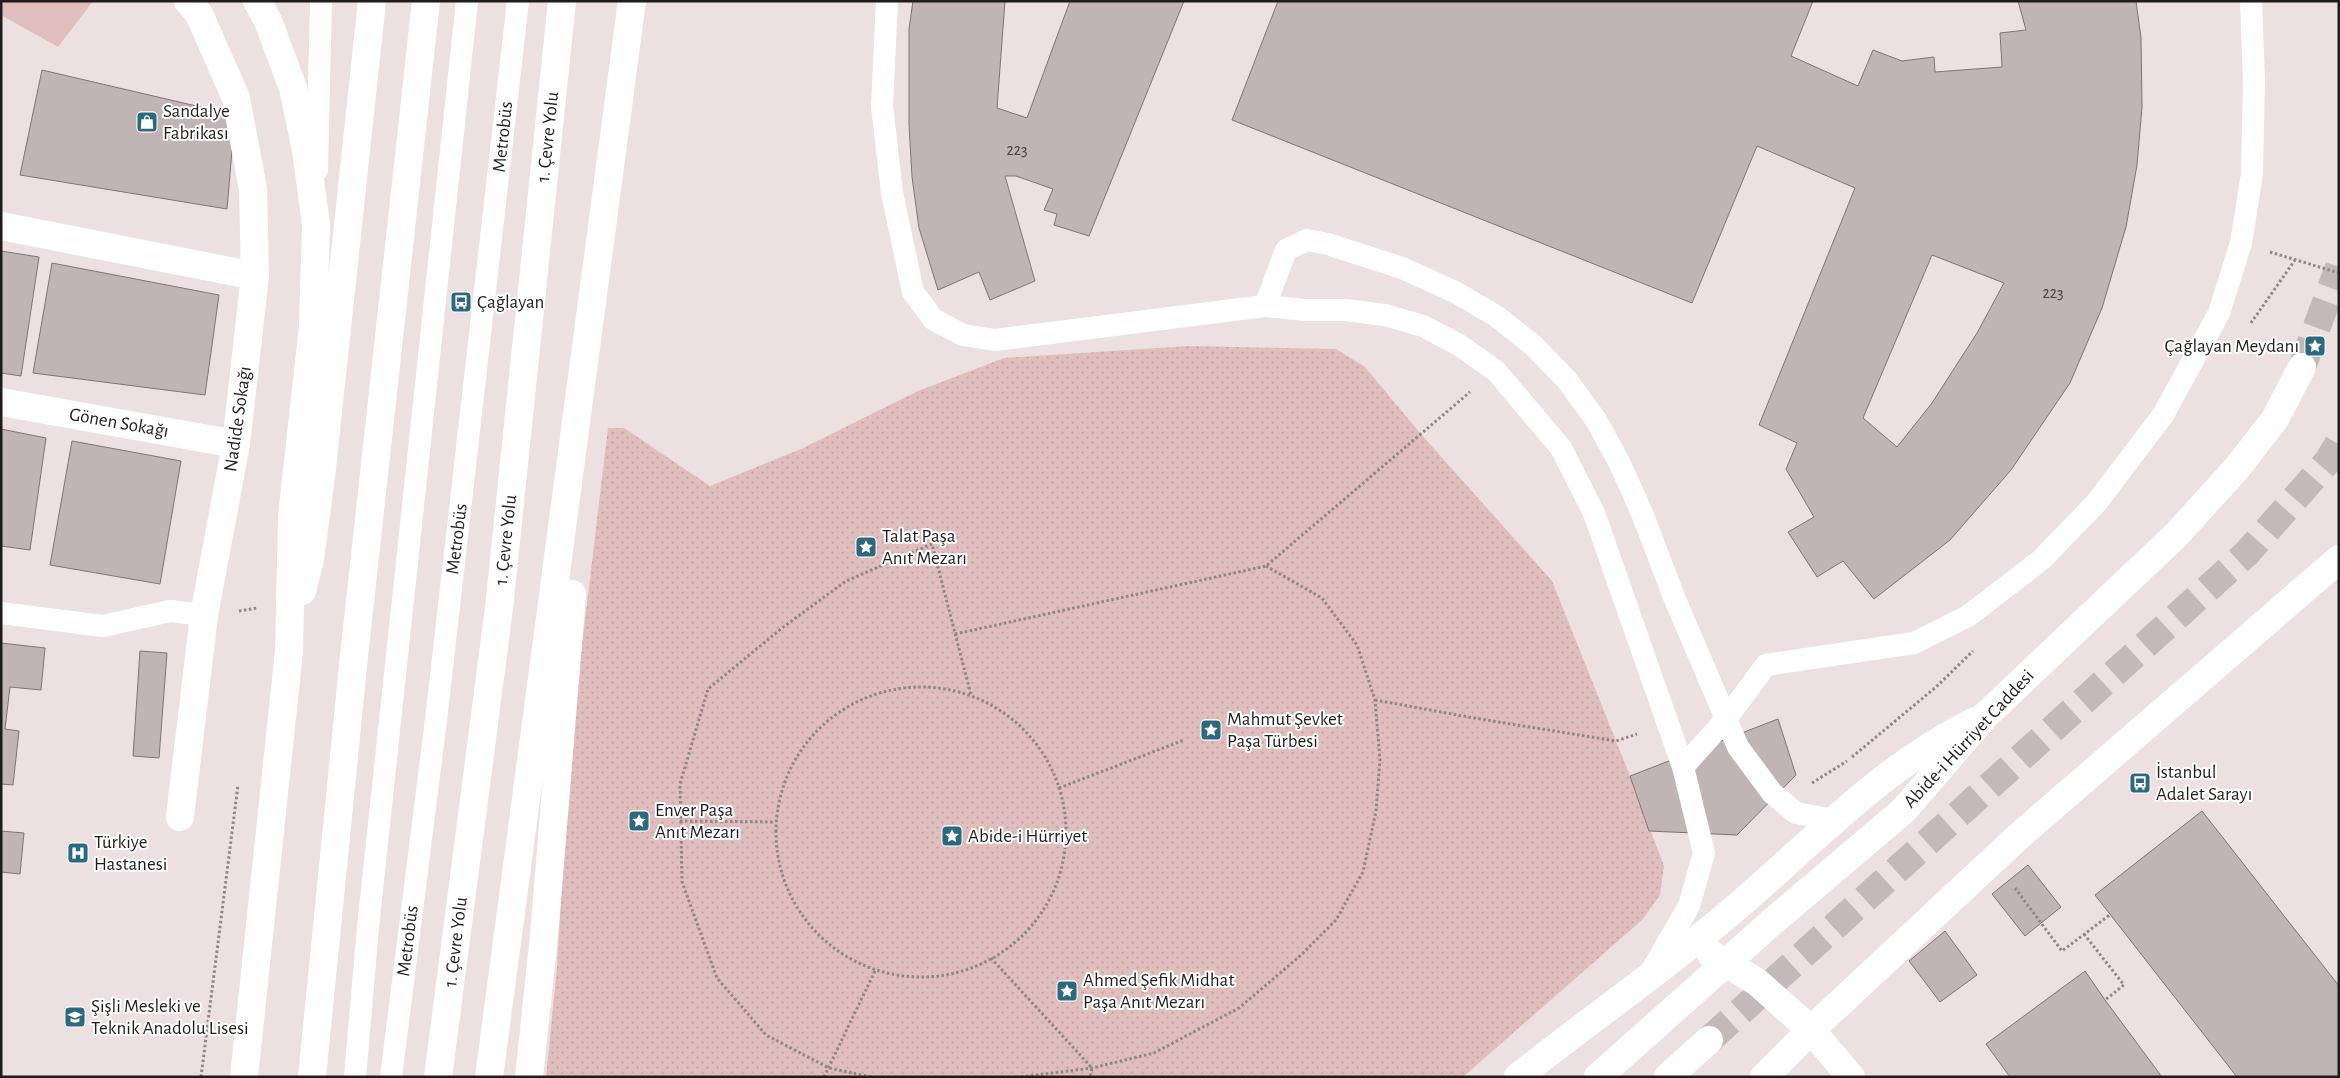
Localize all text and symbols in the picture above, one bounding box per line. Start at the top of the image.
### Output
street label: 1. Çevre Yolu [534,91,562,183]
street label: Metrobüs [490,101,516,173]
place label: Sandalye Fabrikası [163,102,230,143]
shop icon: Sandalye Fabrikası [135,110,159,134]
house number: 223 [1006,142,1028,158]
house number: 223 [2042,285,2064,301]
bus stop icon: Çağlayan [449,290,473,314]
place label: Çağlayan [477,293,544,312]
place icon: Çağlayan Meydanı [2303,334,2327,358]
place label: Çağlayan Meydanı [2164,337,2299,356]
street label: Nadide Sokağı [221,365,255,473]
street label: Gönen Sokağı [68,405,170,441]
street label: 1. Çevre Yolu [492,494,520,586]
street label: Metrobüs [443,502,471,576]
place label: Talat Paşa Anıt Mezarı [882,527,967,568]
place icon: Talat Paşa Anıt Mezarı [854,535,878,559]
street label: Abide-i Hürriyet Caddesi [1900,666,2038,812]
place label: Mahmut Şevket Paşa Türbesi [1227,710,1343,751]
place icon: Mahmut Şevket Paşa Türbesi [1199,718,1223,742]
place label: İstanbul Adalet Sarayı [2156,762,2252,804]
bus stop icon: İstanbul Adalet Sarayı [2128,771,2152,795]
place label: Enver Paşa Anıt Mezarı [655,801,740,842]
place icon: Enver Paşa Anıt Mezarı [627,809,651,833]
place icon: Abide-i Hürriyet [940,824,964,848]
place label: Abide-i Hürriyet [968,827,1087,846]
place label: Türkiye Hastanesi [94,833,167,874]
hospital icon: Türkiye Hastanesi [66,841,90,865]
street label: 1. Çevre Yolu [441,895,471,988]
street label: Metrobüs [394,904,422,978]
place label: Ahmed Şefik Midhat Paşa Anıt Mezarı [1083,971,1234,1012]
place icon: Ahmed Şefik Midhat Paşa Anıt Mezarı [1055,979,1079,1003]
place label: Şişli Mesleki ve Teknik Anadolu Lisesi [91,997,249,1038]
school or university icon: Şişli Mesleki ve Teknik Anadolu Lisesi [63,1005,87,1029]

